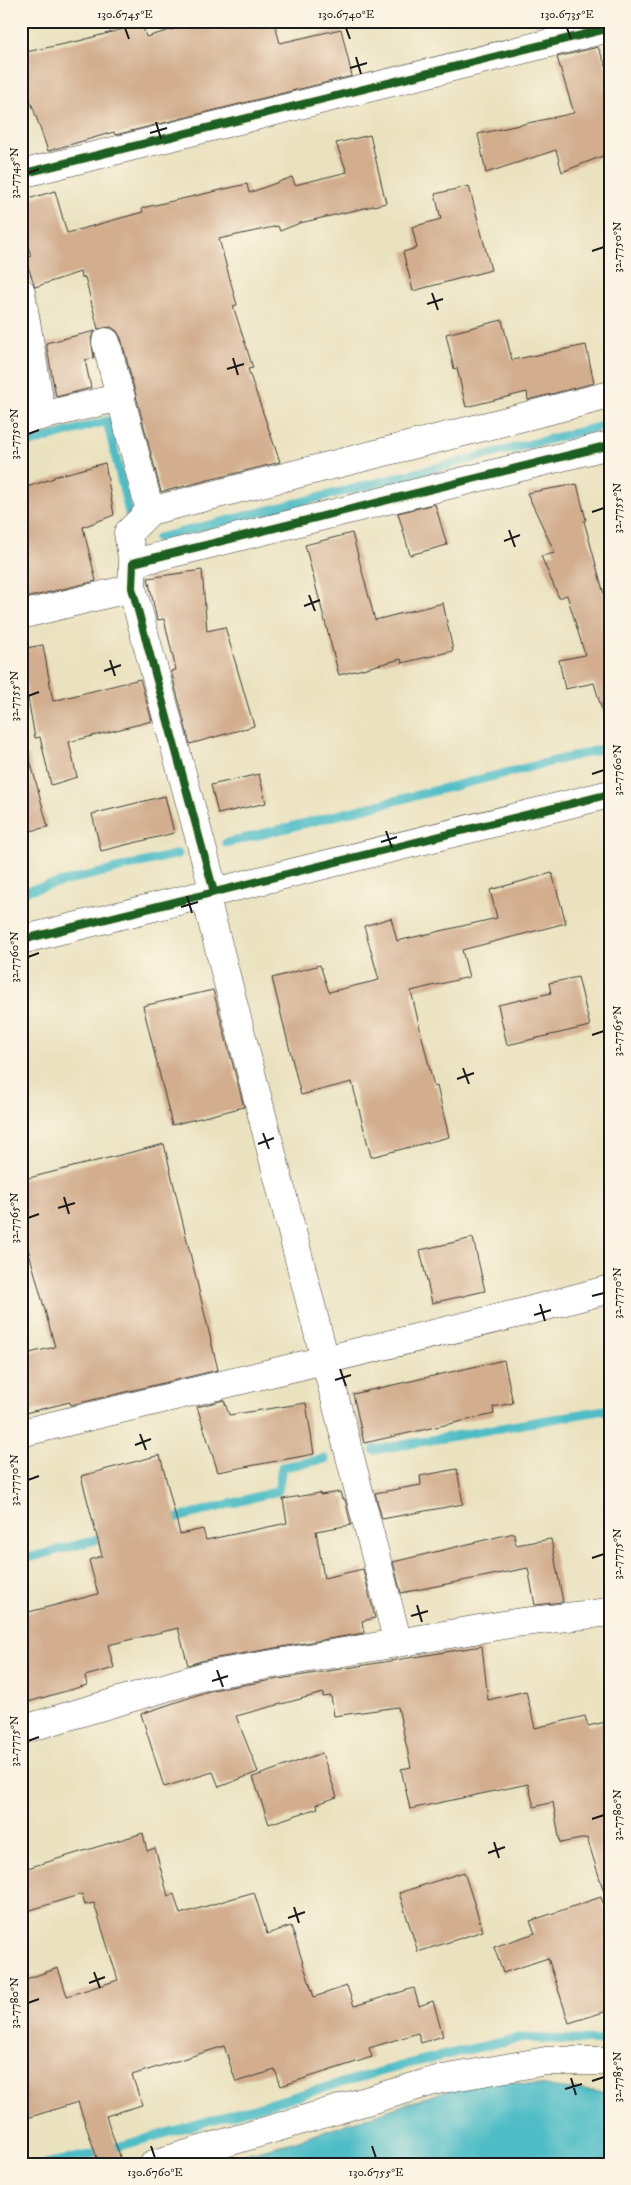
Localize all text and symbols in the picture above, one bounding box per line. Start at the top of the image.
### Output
text: 130.6745°E [97,7,153,22]
text: 130.6740°E [318,7,375,22]
text: 130.6735°E [540,7,594,22]
text: 32.7745°N [7,147,22,199]
text: 32.7750°N [610,221,625,273]
text: 32.7750°N [7,408,22,460]
text: 32.7755°N [610,482,625,533]
text: 32.7755°N [7,670,22,721]
text: 32.7760°N [610,744,625,796]
text: 32.7760°N [7,931,22,983]
text: 32.7765°N [610,1005,625,1057]
text: 32.7765°N [7,1192,22,1244]
text: 32.7770°N [610,1267,625,1319]
text: 32.7770°N [7,1454,22,1506]
text: 32.7775°N [610,1528,625,1580]
text: 32.7775°N [7,1715,22,1767]
text: 32.7780°N [610,1789,625,1841]
text: 32.7780°N [7,1977,22,2029]
text: 32.7785°N [610,2051,625,2102]
text: 130.6760°E [127,2165,183,2180]
text: 130.6755°E [349,2165,404,2180]

